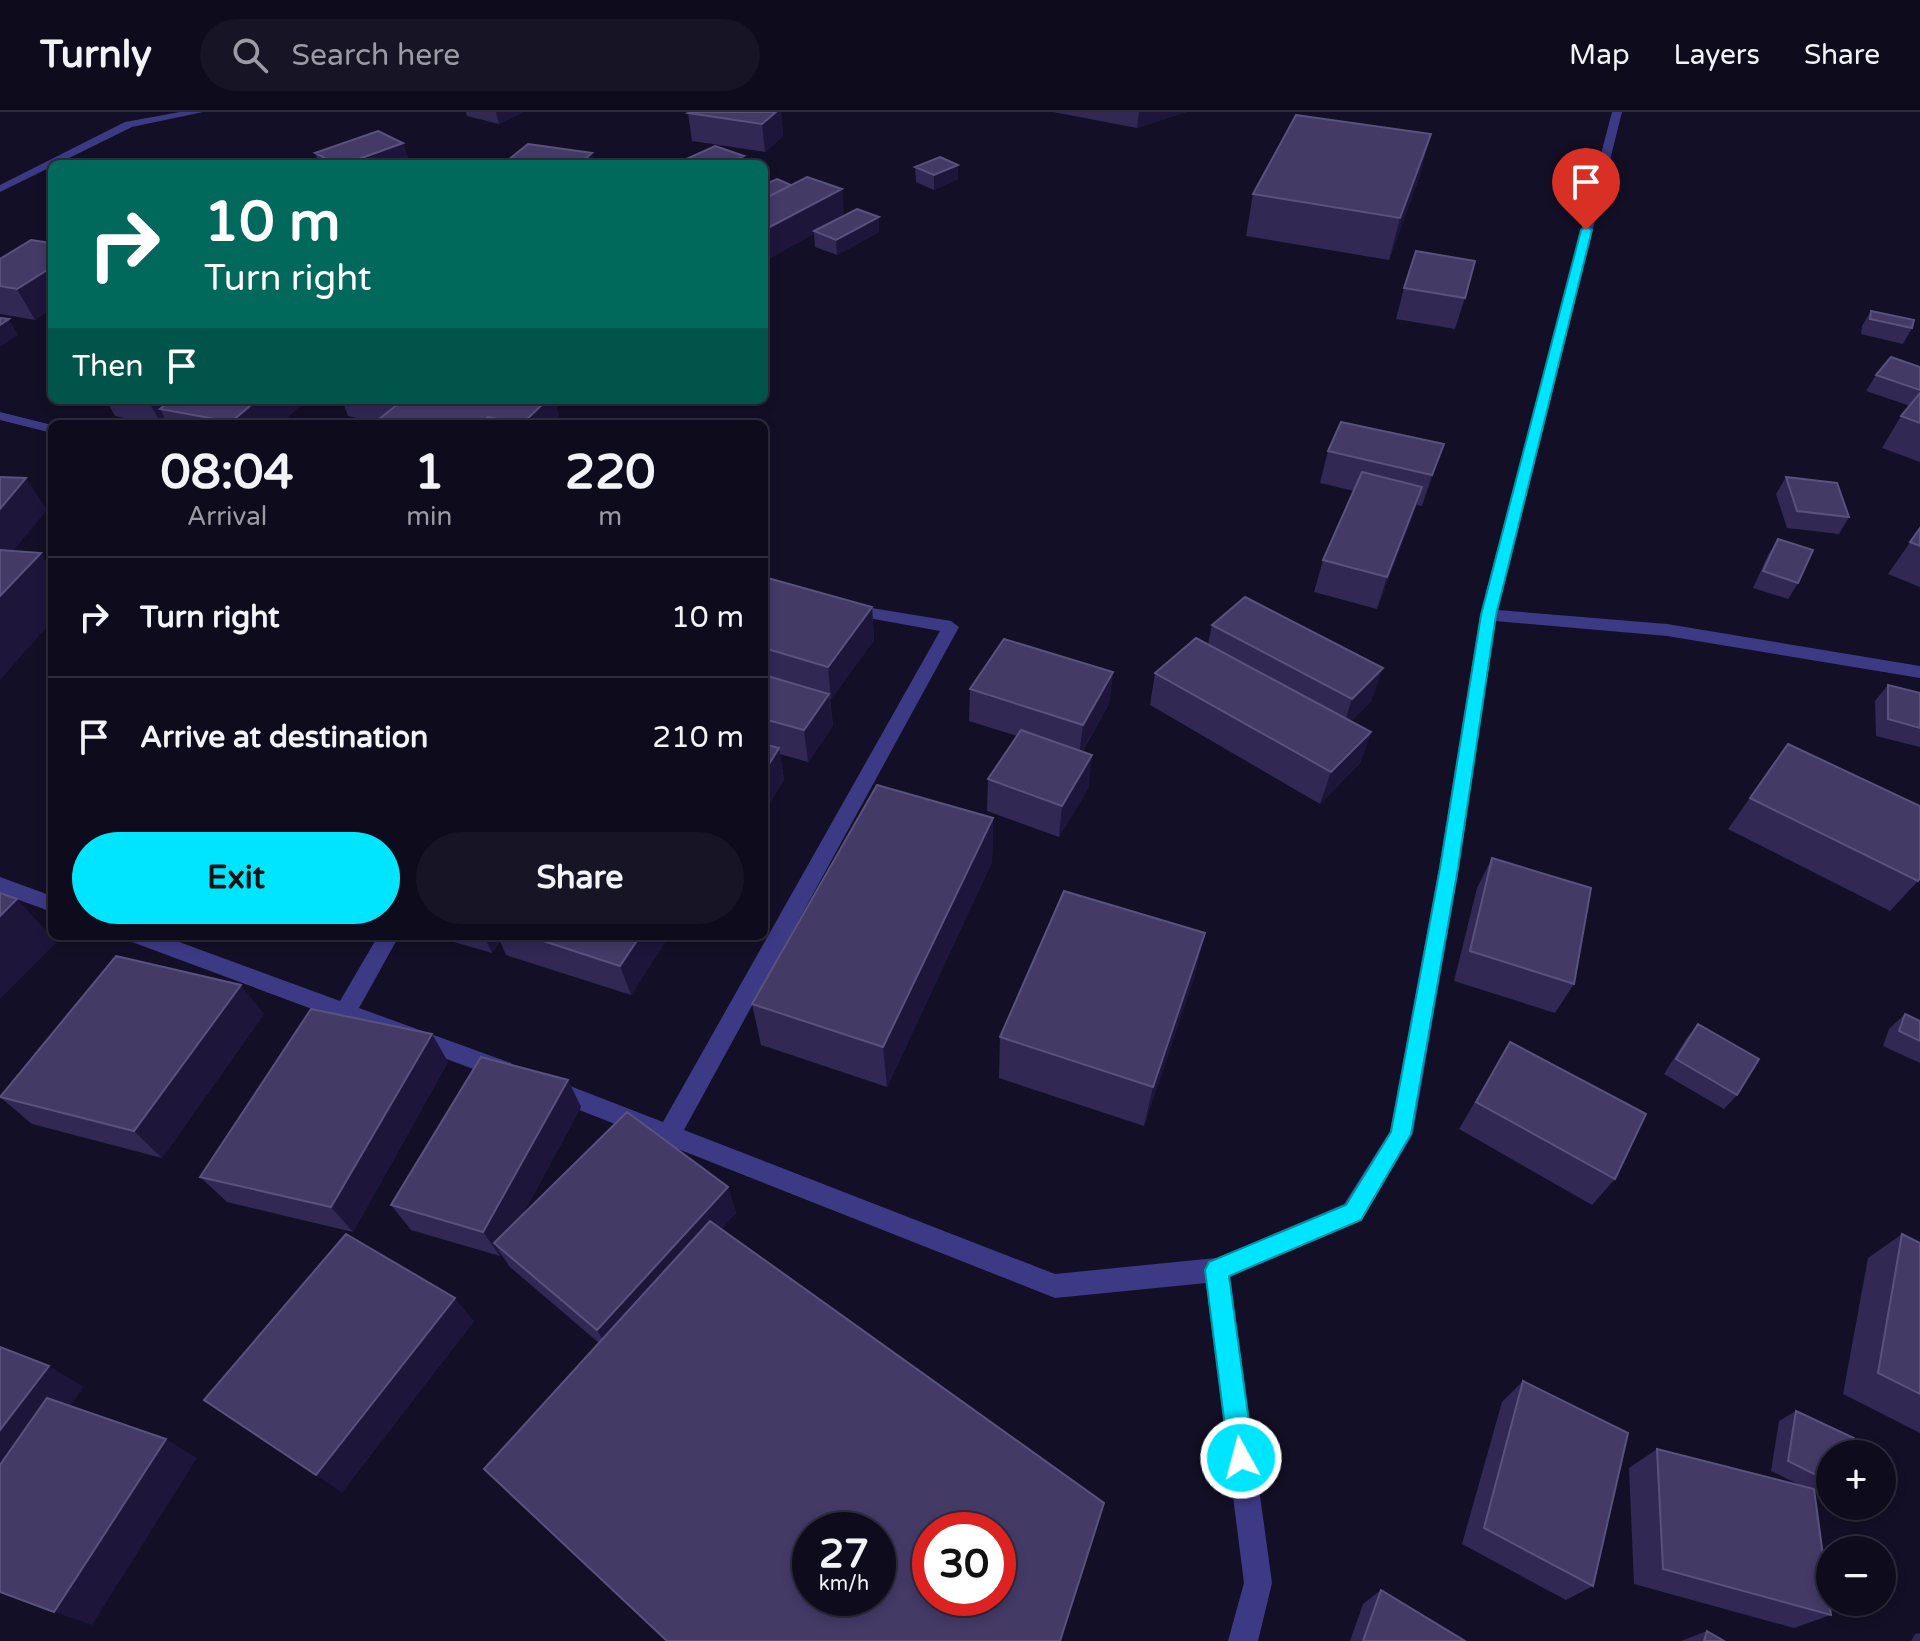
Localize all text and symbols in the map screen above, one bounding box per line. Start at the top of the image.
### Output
search box [200,19,760,91]
text: Turnly [40,32,152,78]
icon: search [228,33,272,77]
text: Search here [292,37,460,74]
text: Map [1569,38,1630,72]
text: Layers [1674,38,1760,72]
text: Share [1804,38,1880,72]
pin [1552,148,1620,230]
icon: arrive [1564,160,1608,204]
text: 10 m [204,189,340,256]
icon: right [72,192,176,296]
text: Turn right [204,257,371,300]
icon: arrive [160,344,204,388]
text: Then [72,348,144,385]
text: 08:04 [161,444,294,502]
text: 1 [414,444,444,502]
text: 220 [565,444,655,502]
text: Arrival [187,501,267,532]
text: min [406,501,452,532]
text: m [598,501,622,532]
icon: right [72,595,116,639]
text: Turn right [140,599,280,636]
text: 10 m [671,599,744,636]
icon: arrive [72,715,116,759]
text: Arrive at destination [140,719,428,756]
text: 210 m [652,719,744,756]
button: Exit [72,832,400,924]
button: Share [416,832,744,924]
position arrow [1199,1416,1283,1500]
map controls [1816,1440,1896,1616]
button: + [1816,1440,1896,1520]
speed limit sign: 30 [912,1512,1016,1616]
text: 27 [819,1530,869,1578]
button: − [1816,1536,1896,1616]
text: km/h [819,1572,869,1596]

